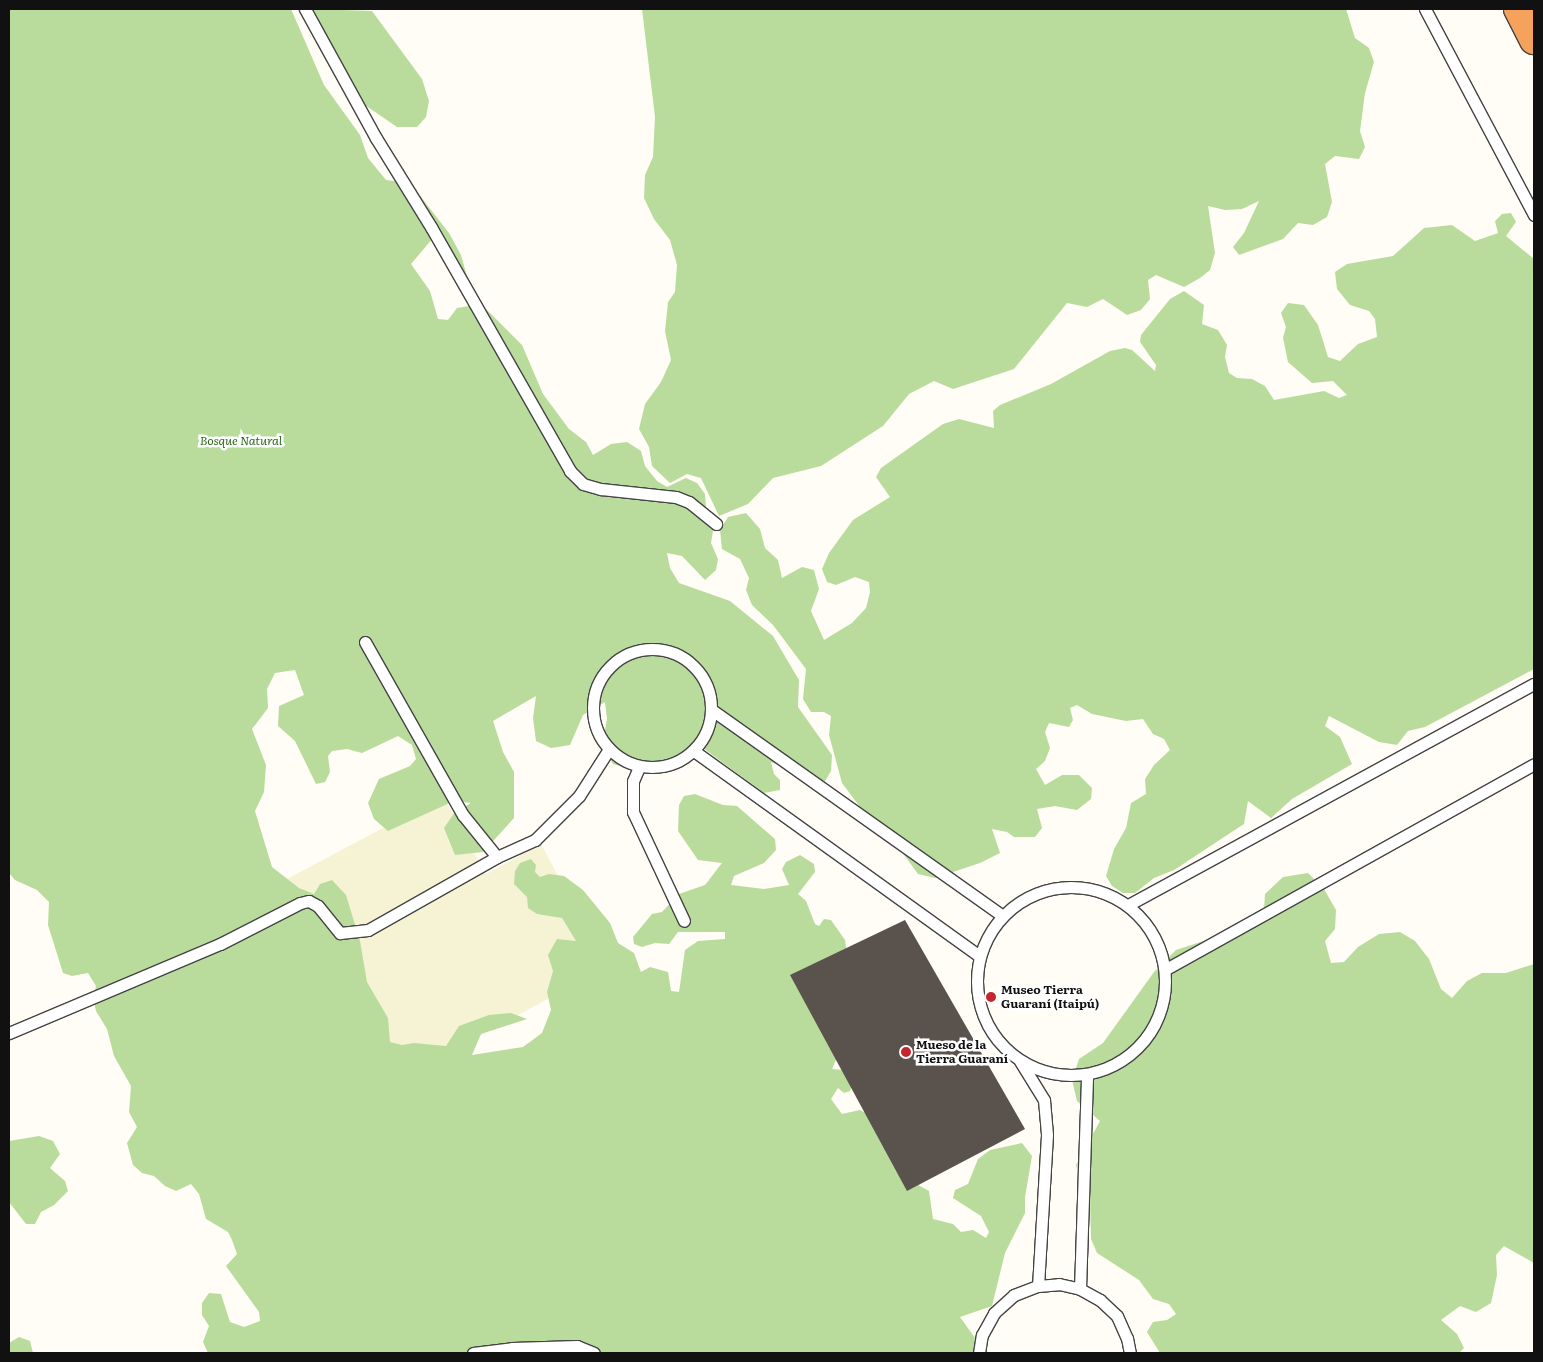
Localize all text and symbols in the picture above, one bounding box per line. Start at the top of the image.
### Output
park label: Bosque Natural [200,434,282,448]
place label: Museo Tierra Guaraní (Itaipú) [1001,983,1099,1011]
marker: Museo Tierra Guaraní (Itaipú) [985,991,997,1003]
place label: Mueso de la Tierra Guaraní [916,1038,1008,1066]
marker: Mueso de la Tierra Guaraní [900,1046,912,1058]

